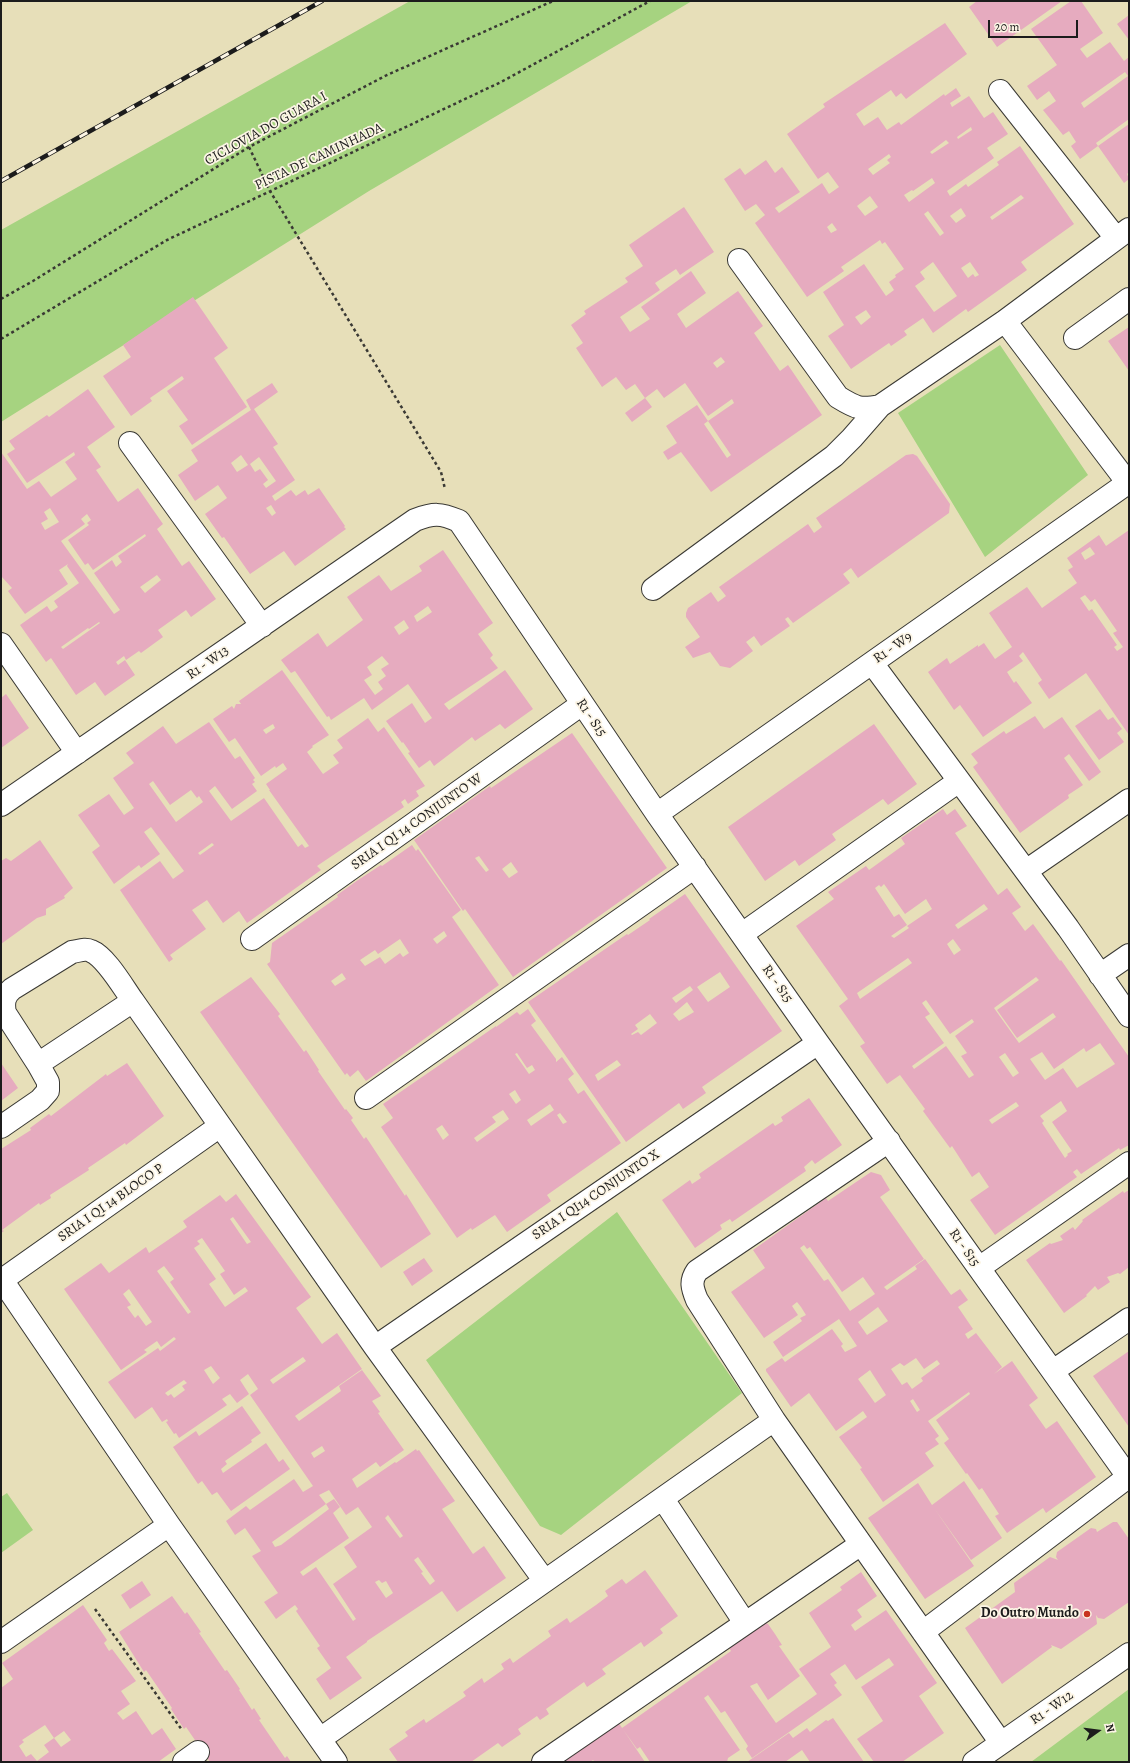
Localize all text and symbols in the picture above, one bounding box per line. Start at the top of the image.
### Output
scale bar [990,12,1080,38]
text: 20 m [995,19,1019,35]
street label: CICLOVIA DO GUARA I [202,88,330,170]
street label: PISTA DE CAMINHADA [252,120,386,194]
street label: R1 - W9 [870,629,916,667]
street label: R1 - W13 [184,642,232,684]
street label: R1 - S15 [572,696,610,740]
street label: SRIA I QI 14 CONJUNTO W [348,770,486,874]
street label: R1 - S15 [758,962,796,1006]
street label: SRIA I QI14 CONJUNTO X [529,1146,663,1244]
street label: SRIA I QI 14 BLOCO P [55,1160,167,1246]
street label: R1 - S15 [945,1226,983,1270]
place label: Do Outro Mundo [981,1606,1079,1622]
marker: Do Outro Mundo [1082,1609,1092,1619]
street label: R1 - W12 [1027,1687,1077,1729]
north arrow [1078,1711,1118,1751]
text: N [1102,1722,1118,1734]

